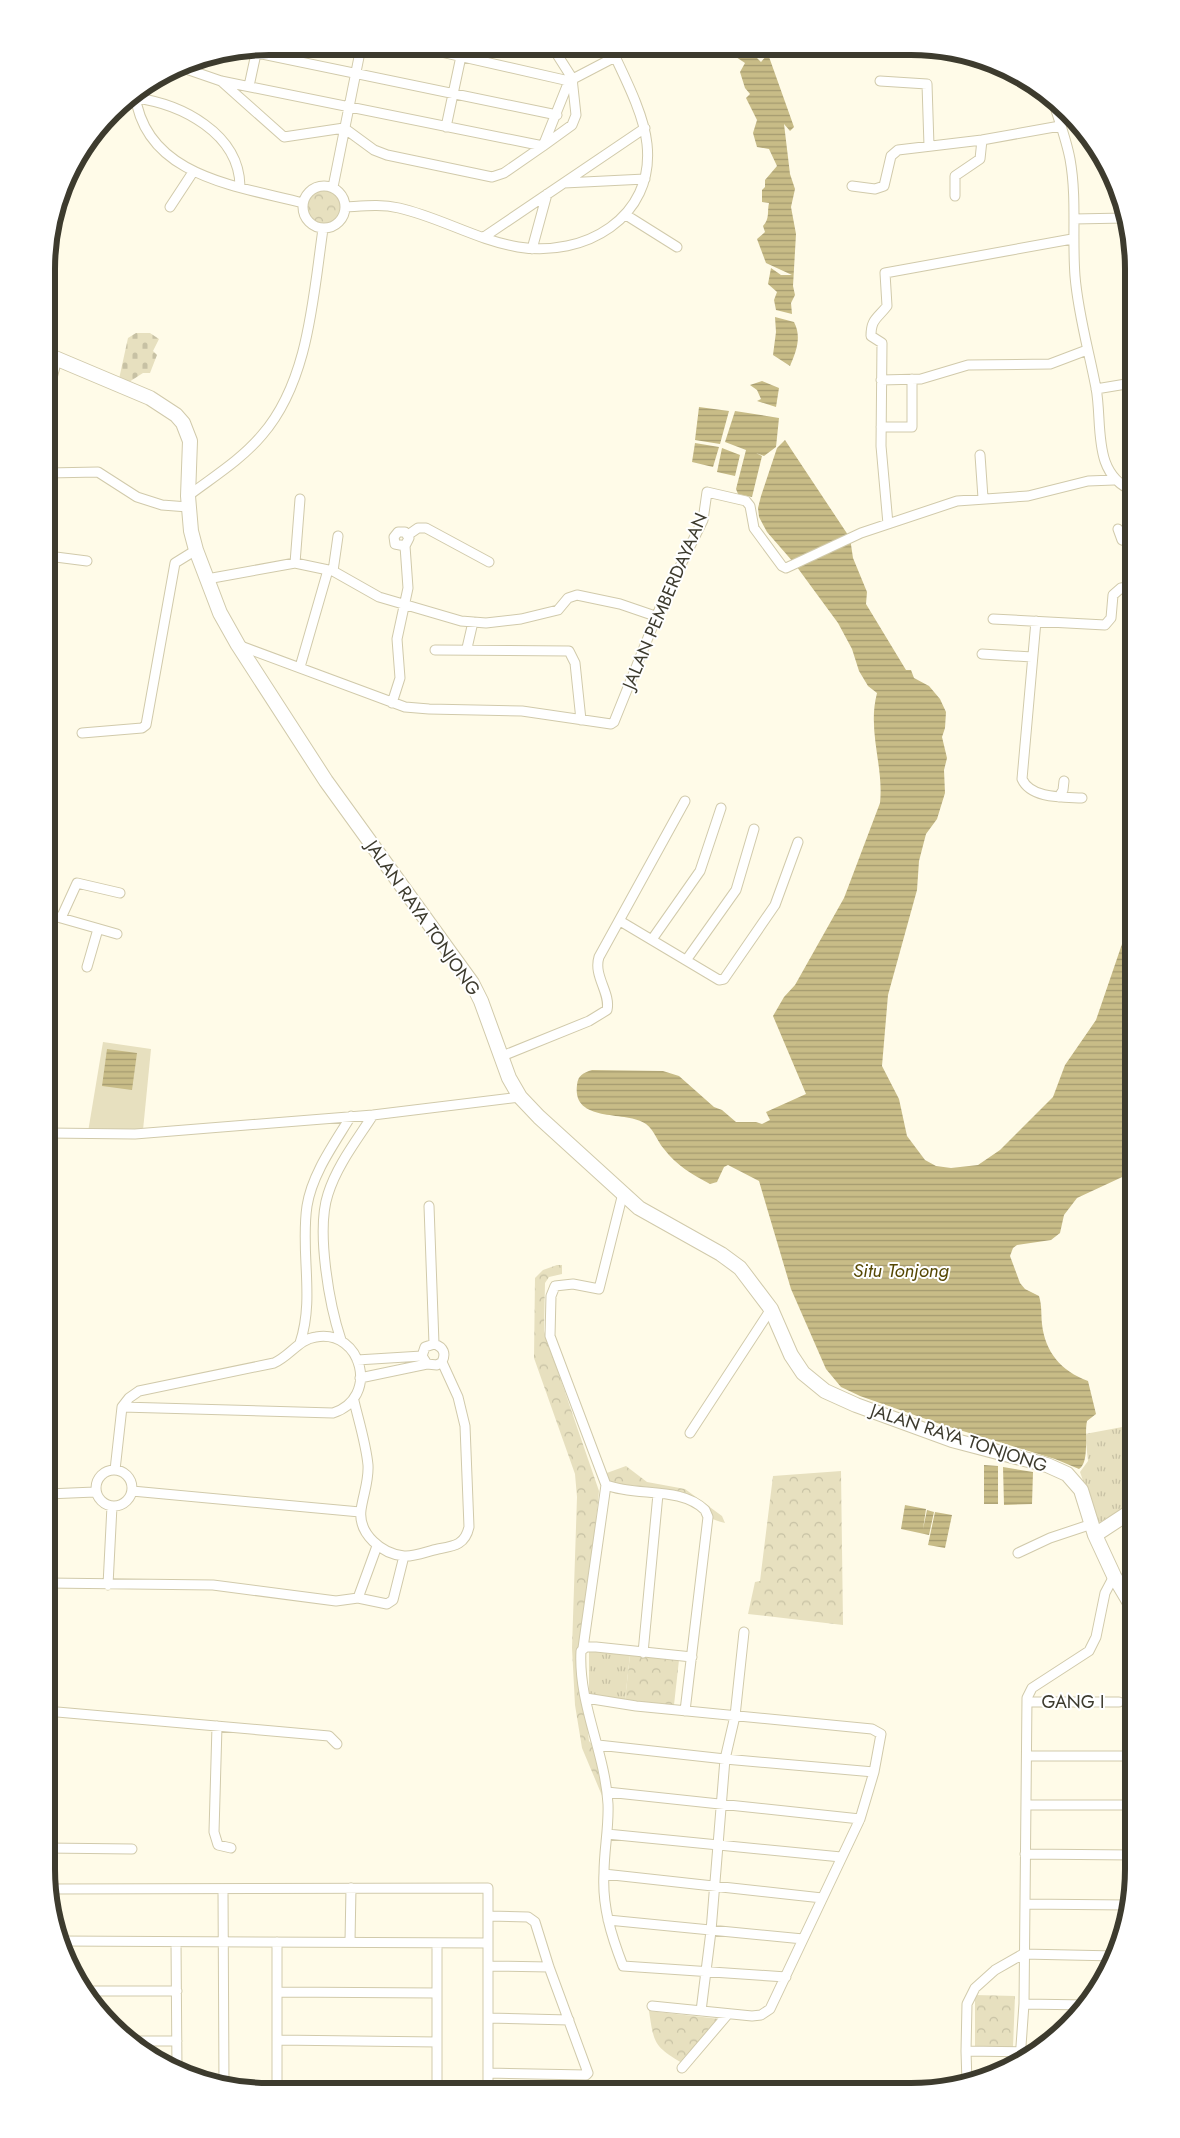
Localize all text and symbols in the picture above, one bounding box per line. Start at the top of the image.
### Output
street label: JALAN PEMBERDAYAAN [615,509,714,695]
street label: JALAN RAYA TONJONG [358,833,487,1001]
water label: Situ Tonjong [853,1257,949,1284]
street label: JALAN RAYA TONJONG [865,1397,1051,1479]
street label: GANG I [1042,1689,1105,1715]

